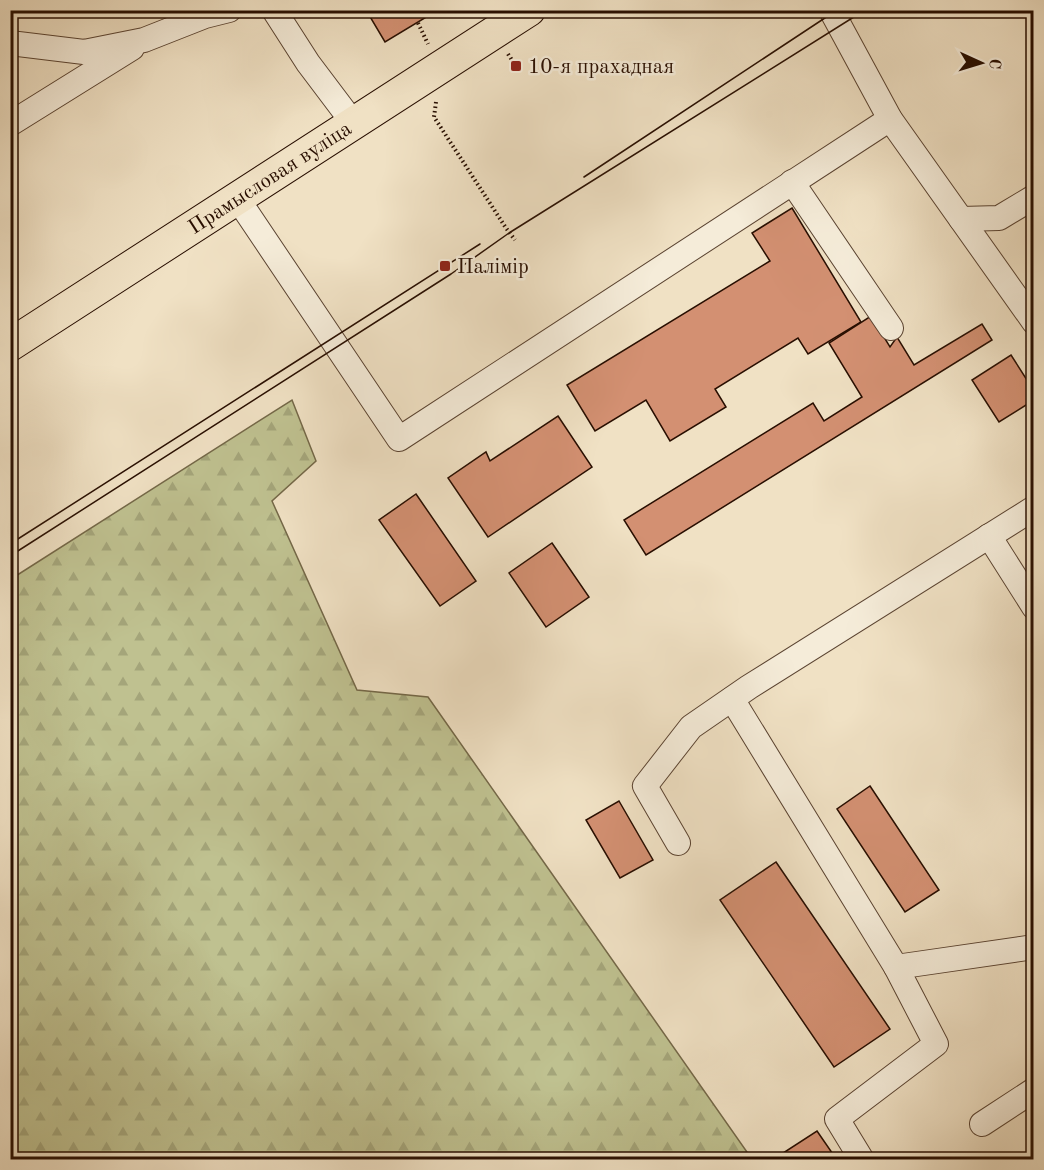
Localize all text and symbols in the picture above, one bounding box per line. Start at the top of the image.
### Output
north arrow [951,33,1011,93]
place label: 10-я прахадная [528,57,674,78]
text: С [986,58,1002,70]
marker: 10-я прахадная [509,59,523,73]
street label: Прамысловая вуліца [185,118,356,239]
place label: Палімір [457,257,529,278]
marker: Палімір [438,259,452,273]

